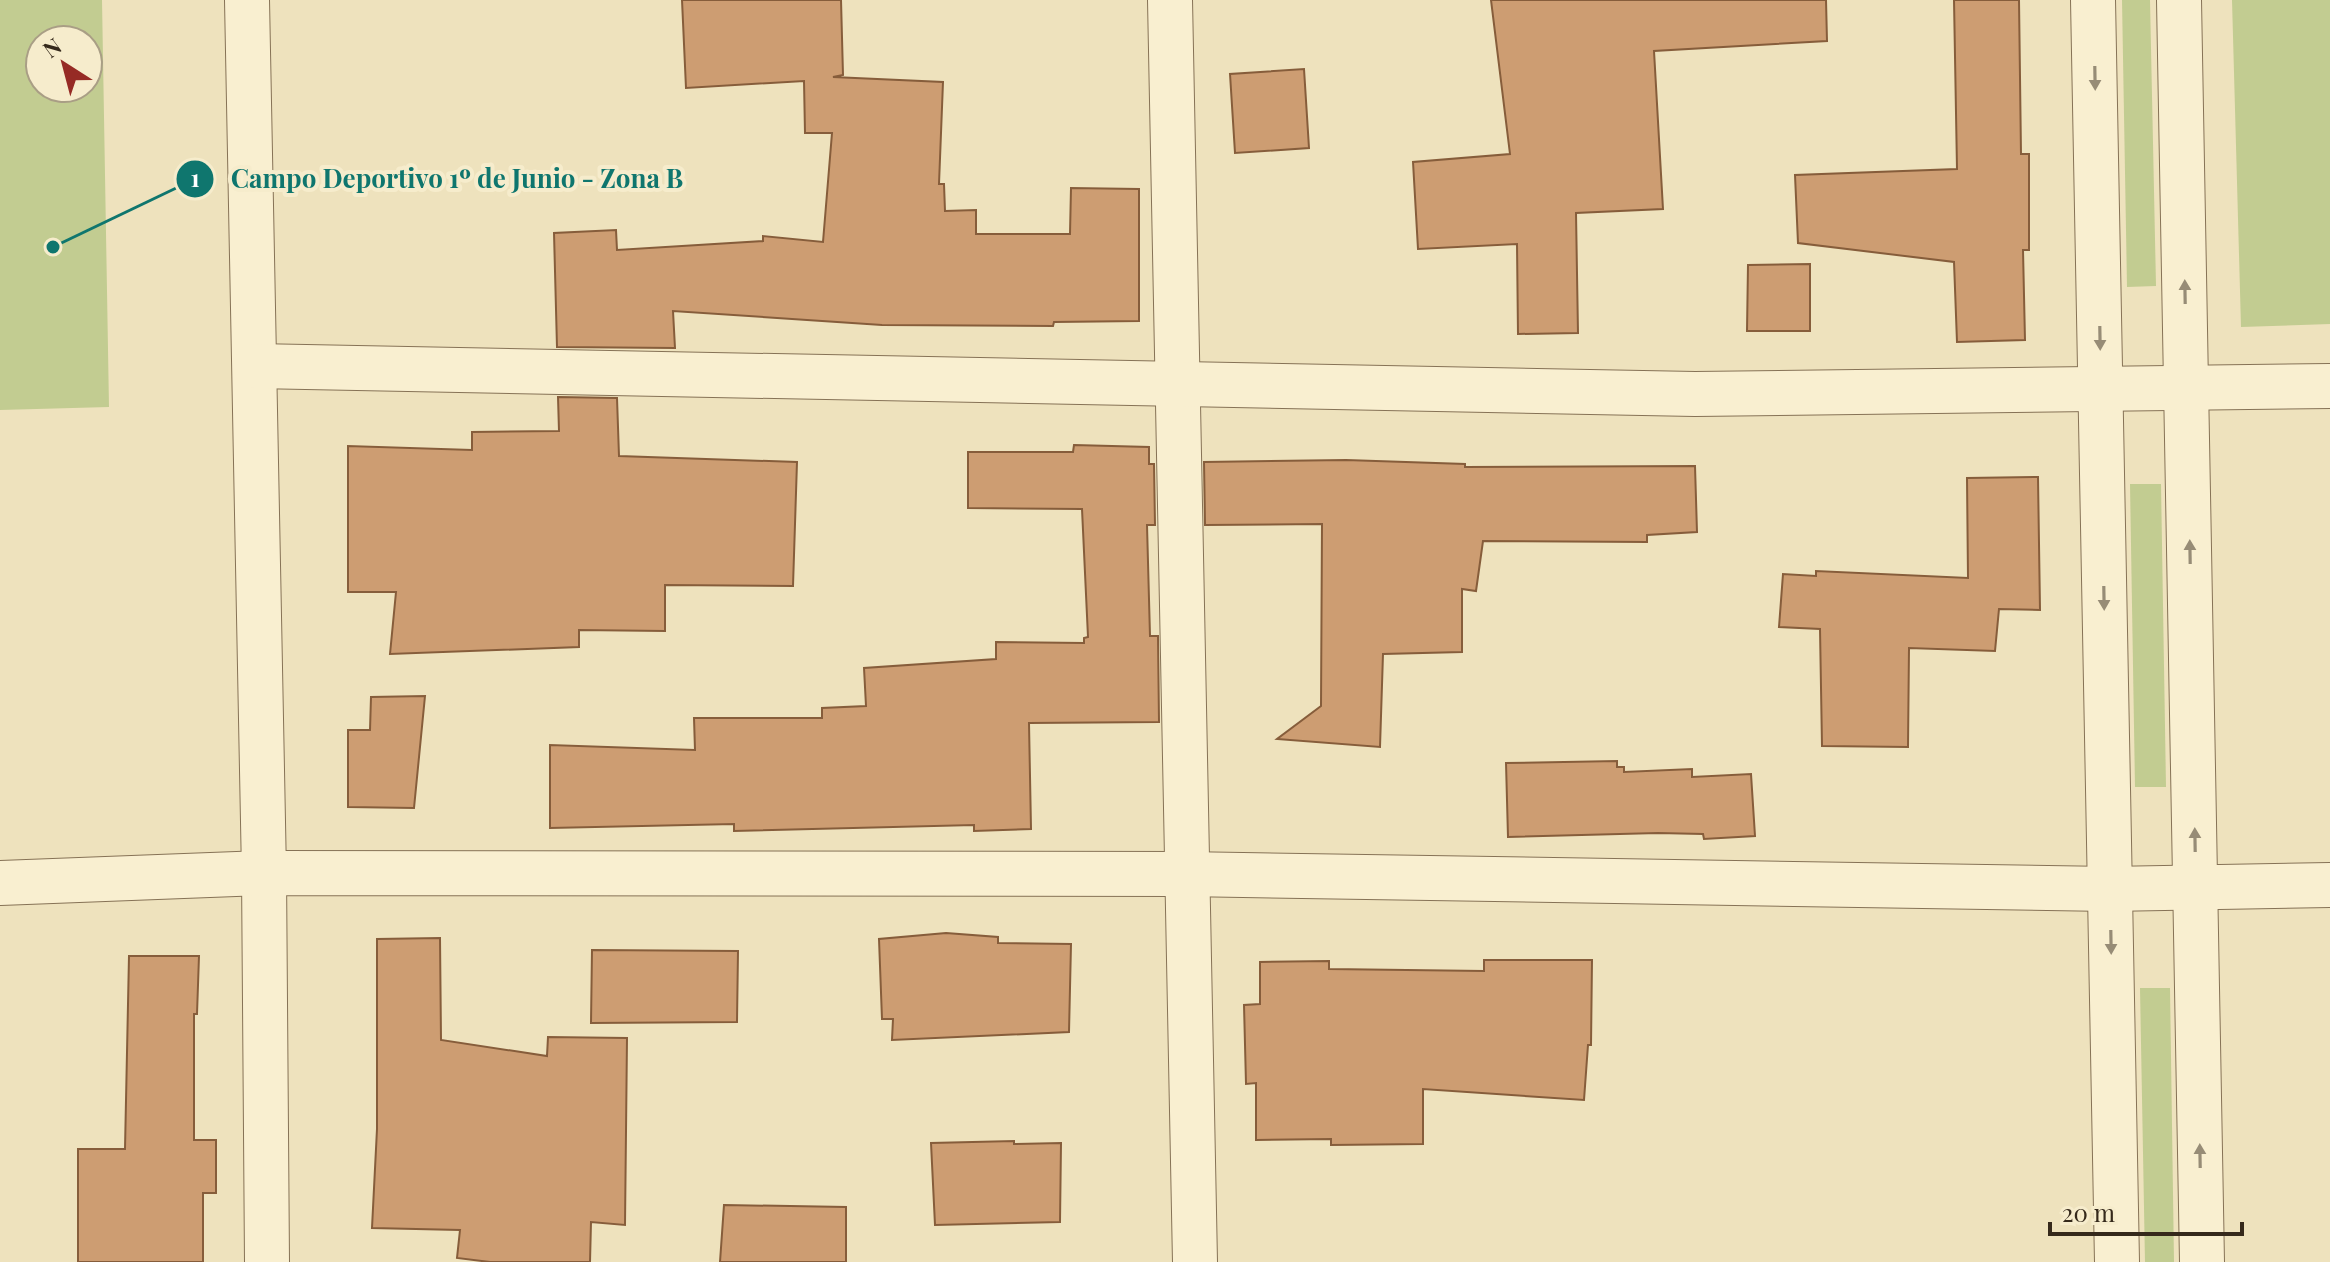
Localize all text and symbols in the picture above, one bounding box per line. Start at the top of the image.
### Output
north arrow [24,24,104,104]
text: N [36,30,67,64]
one-way arrow [2089,66,2101,91]
callout: Campo Deportivo 1º de Junio - Zona B [175,154,699,204]
text: Campo Deportivo 1º de Junio - Zona B [231,160,683,195]
text: 1 [190,161,200,193]
one-way arrow [2179,279,2192,304]
one-way arrow [2094,326,2107,351]
one-way arrow [2184,539,2197,564]
one-way arrow [2098,586,2111,611]
one-way arrow [2189,827,2201,852]
one-way arrow [2104,930,2117,955]
one-way arrow [2194,1143,2206,1168]
scale bar [2050,1186,2242,1236]
text: 20 m [2062,1196,2115,1228]

